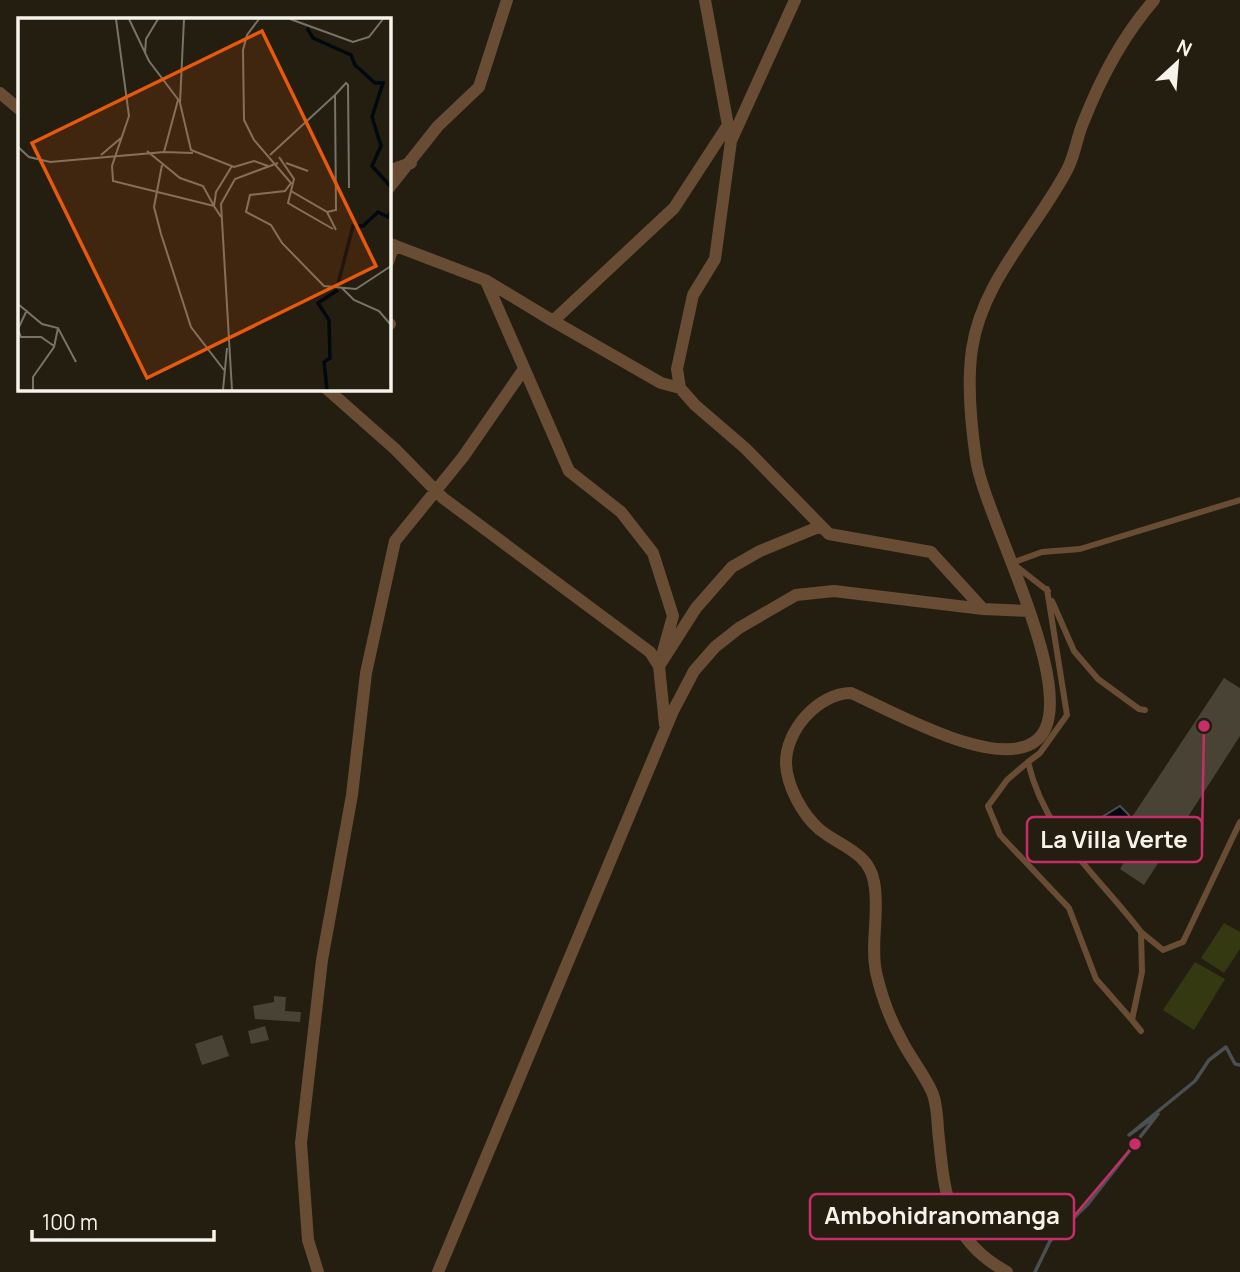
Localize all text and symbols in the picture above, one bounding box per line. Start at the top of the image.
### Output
inset map [18,18,390,390]
north arrow [1142,28,1212,98]
text: N [1173,33,1196,62]
callout: La Villa Verte [1027,817,1202,862]
text: La Villa Verte [1040,822,1188,855]
callout: Ambohidranomanga [810,1194,1074,1239]
scale bar [32,1198,214,1242]
text: Ambohidranomanga [824,1198,1060,1231]
text: 100 m [42,1208,98,1236]

